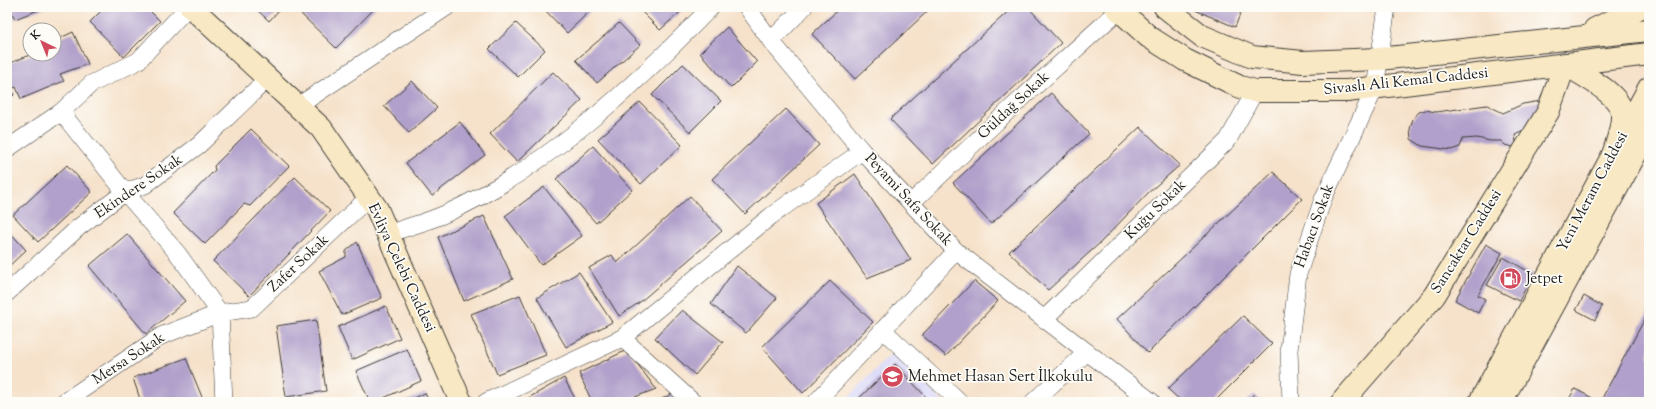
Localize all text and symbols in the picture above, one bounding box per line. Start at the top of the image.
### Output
north arrow [22,22,62,62]
text: K [27,27,44,45]
street label: Sivaslı Ali Kemal Caddesi [1323,63,1489,101]
street label: Güldağ Sokak [974,67,1054,145]
street label: Yeni Meram Caddesi [1552,128,1634,256]
street label: Peyami Safa Sokak [859,149,957,251]
street label: Ekindere Sokak [91,150,187,224]
street label: Kuğu Sokak [1120,175,1192,245]
street label: Habacı Sokak [1290,181,1340,271]
street label: Sancaktar Caddesi [1426,186,1508,298]
street label: Evliya Çelebi Caddesi [362,200,440,336]
street label: Zafer Sokak [264,230,334,298]
fuel station icon: Jetpet [1497,266,1523,292]
place label: Jetpet [1525,269,1563,290]
street label: Mersa Sokak [89,328,169,390]
school or university icon: Mehmet Hasan Sert İlkokulu [880,364,906,390]
place label: Mehmet Hasan Sert İlkokulu [908,366,1093,388]

